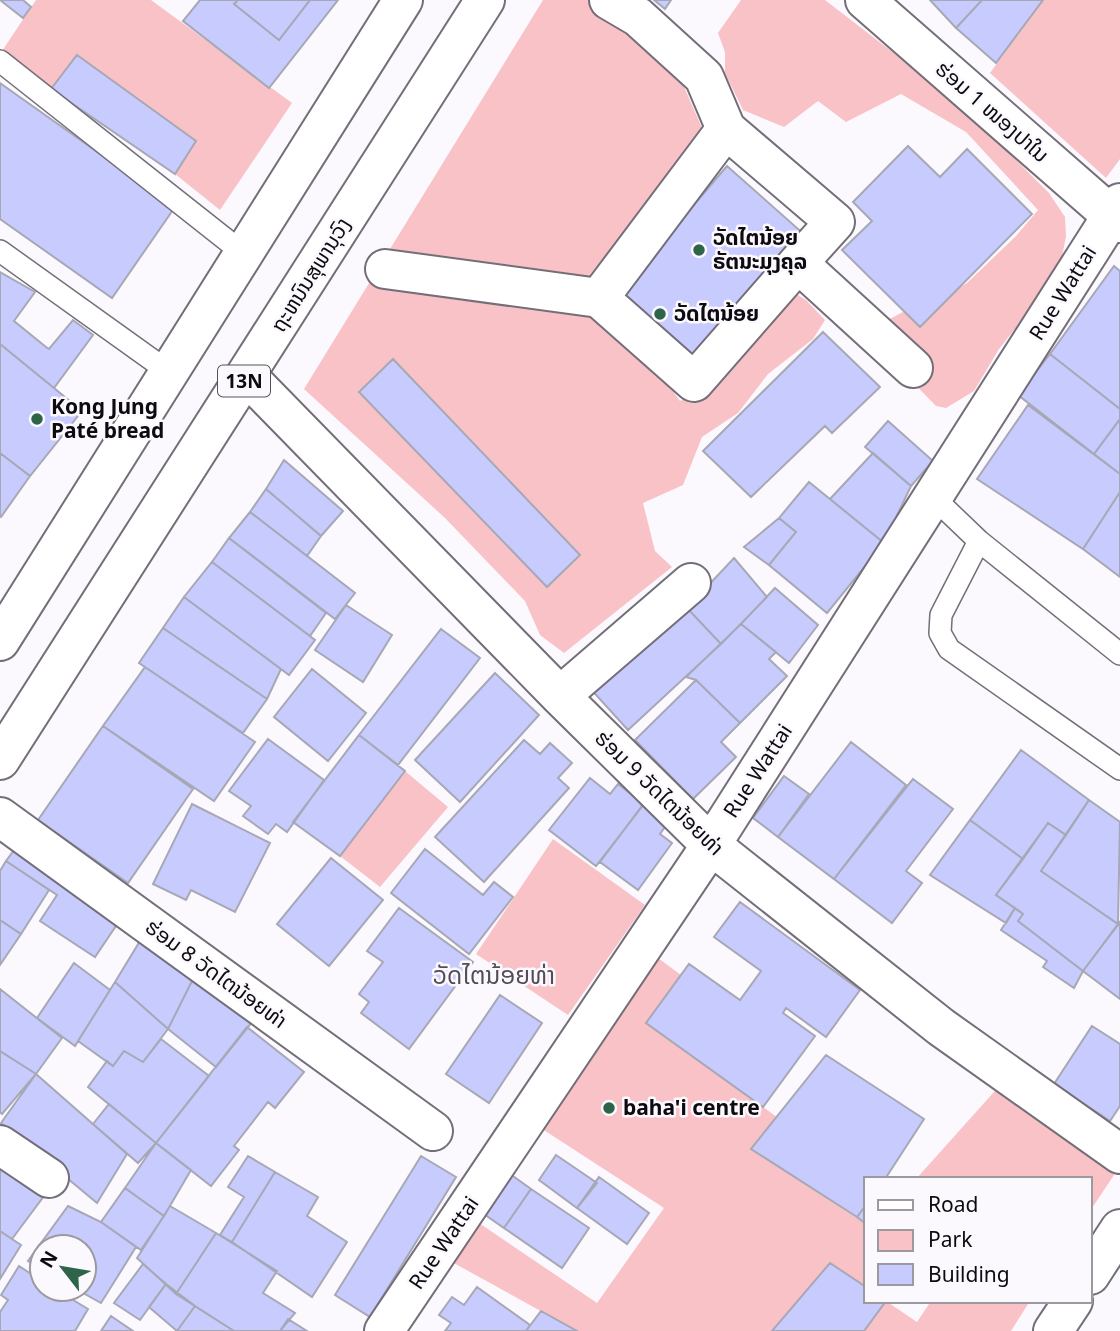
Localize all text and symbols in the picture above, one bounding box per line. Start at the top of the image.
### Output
street label: ຮ່ອມ 1 ໜອງປາໃນ [930,54,1055,168]
street label: ຖະຫນົນສຸພານຸວົງ [264,212,357,338]
place label: ວັດໄຕນ້ອຍ ຣັຕນະມຸງຄຸລ [713,223,807,275]
street label: Rue Wattai [1022,240,1102,345]
marker: ວັດໄຕນ້ອຍ ຣັຕນະມຸງຄຸລ [691,242,707,258]
place label: ວັດໄຕນ້ອຍ [674,299,759,327]
marker: ວັດໄຕນ້ອຍ [652,306,668,322]
road number: 13N [218,366,270,396]
place label: Kong Jung Paté bread [51,392,164,444]
marker: Kong Jung Paté bread [29,411,45,427]
street label: Rue Wattai [716,718,798,823]
street label: ຮ່ອມ 9 ວັດໄຕນ້ອຍທ່າ [589,724,730,861]
street label: ຮ່ອມ 8 ວັດໄຕນ້ອຍທ່າ [140,912,293,1034]
district label: ວັດໄຕນ້ອຍທ່າ [433,958,555,991]
place label: baha'i centre [623,1093,760,1121]
marker: baha'i centre [601,1100,617,1116]
legend [864,1177,1092,1303]
street label: Rue Wattai [402,1190,485,1294]
text: Road [928,1190,978,1218]
text: Park [928,1225,973,1253]
north arrow [28,1233,98,1303]
text: N [33,1246,64,1273]
text: Building [928,1260,1010,1288]

